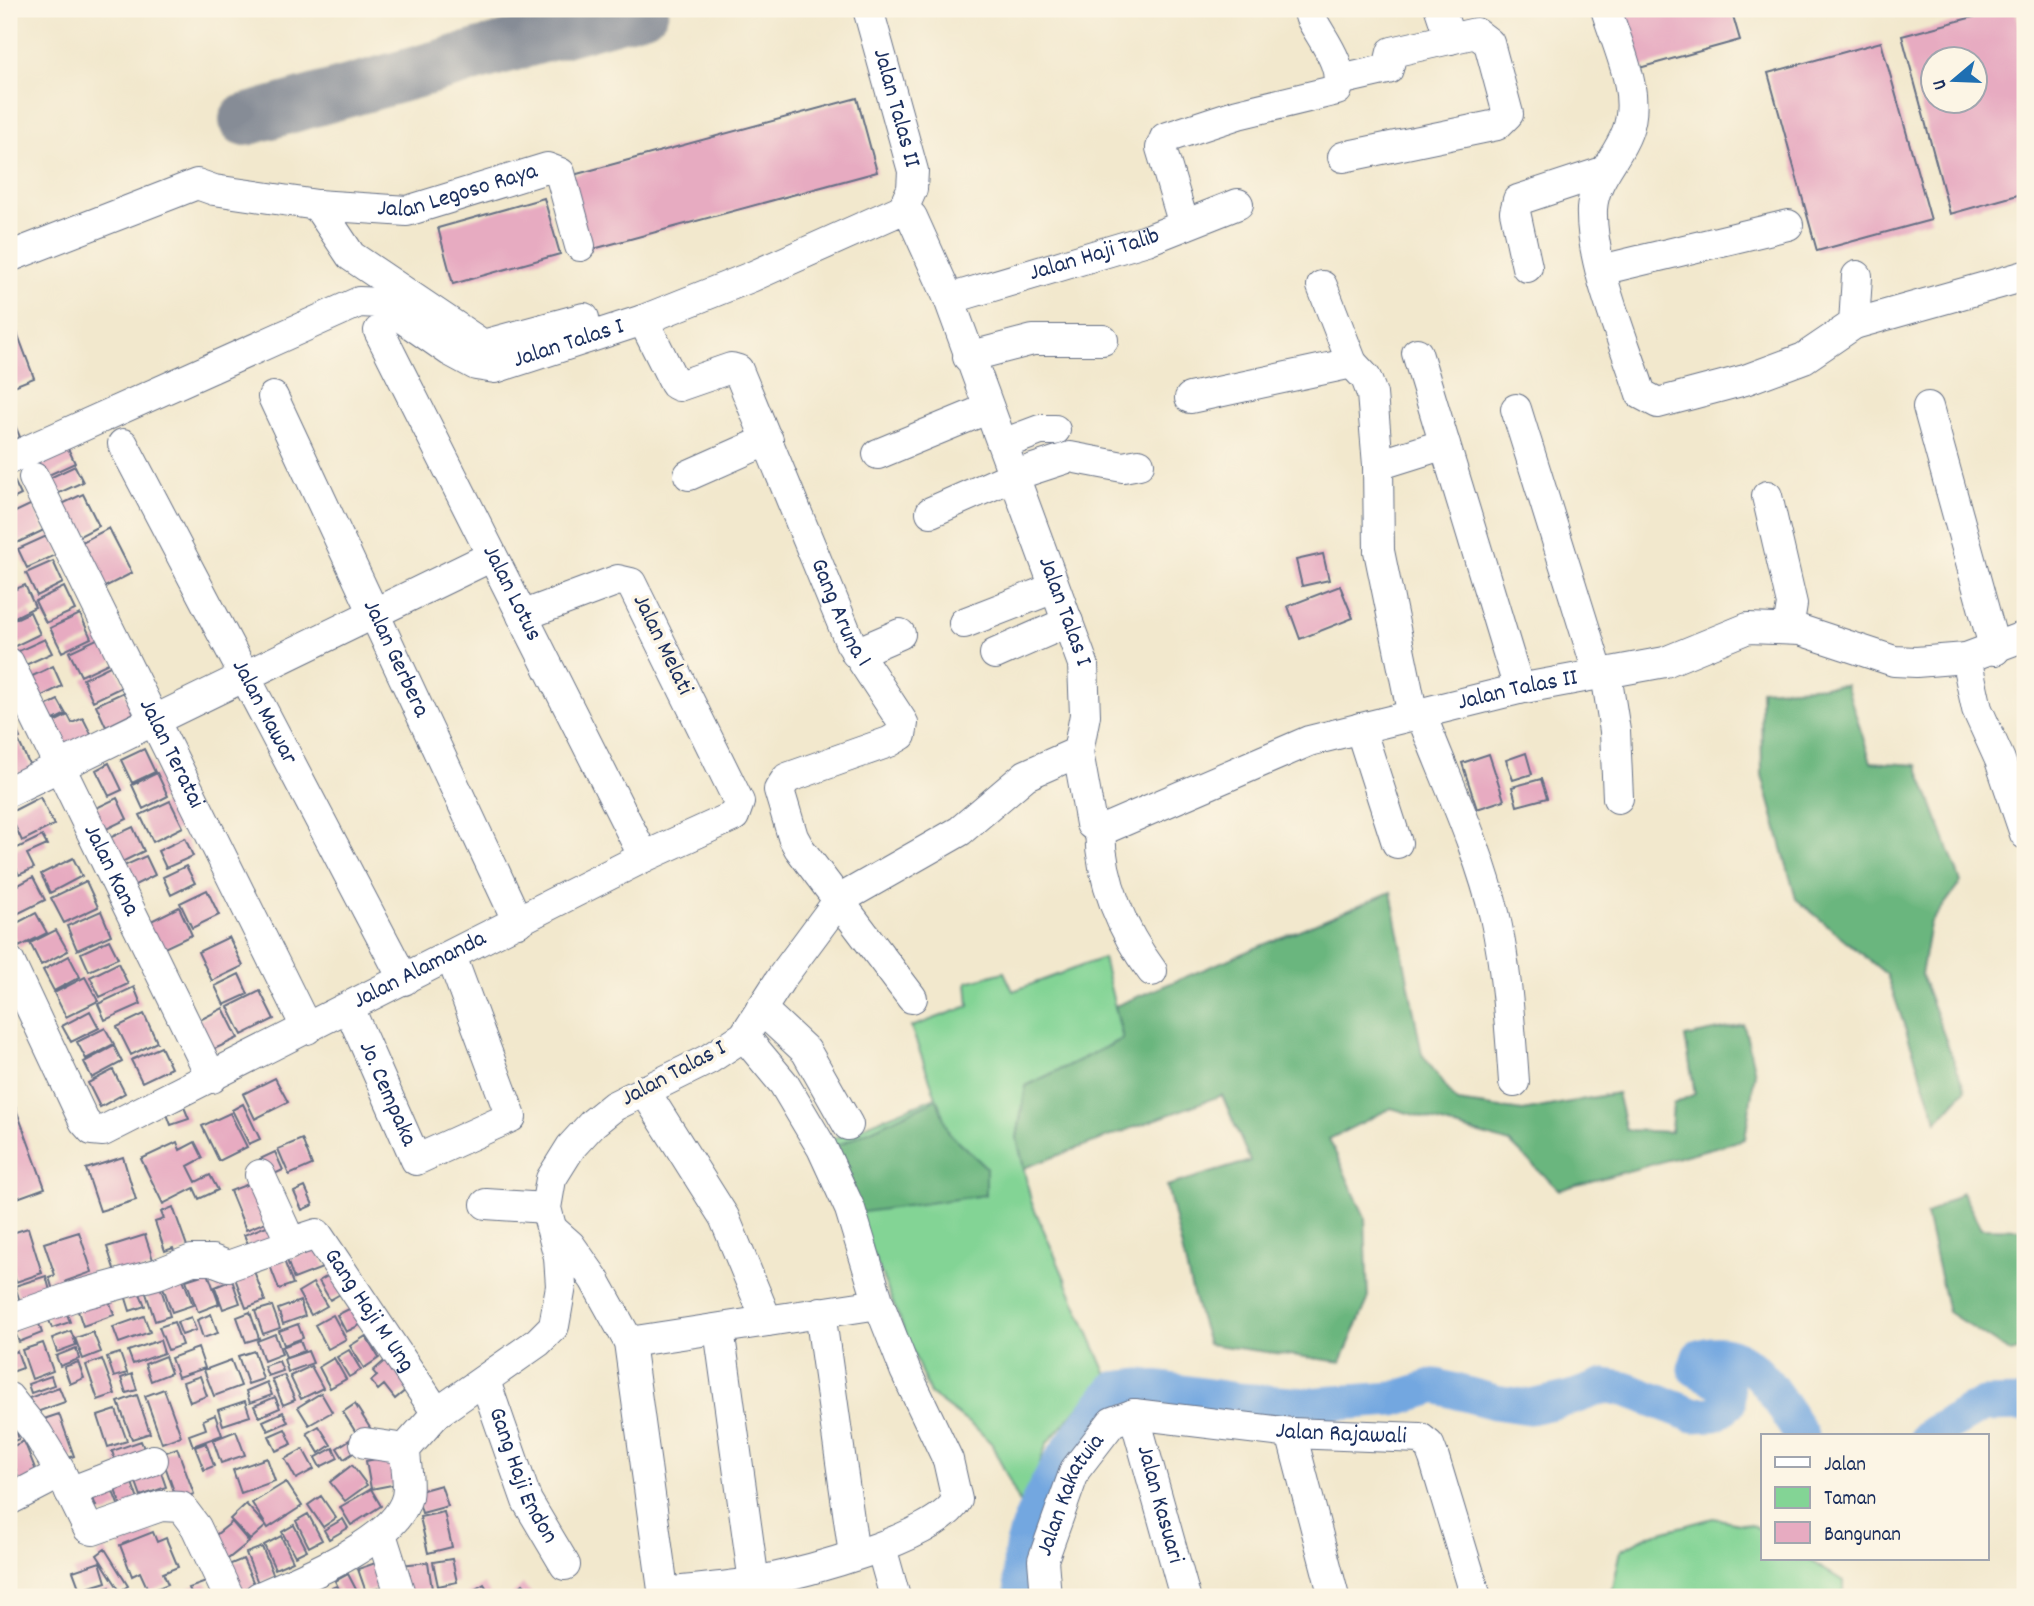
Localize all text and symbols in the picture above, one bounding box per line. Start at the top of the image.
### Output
street label: Jalan Talas II [863,45,928,172]
north arrow [1918,46,1988,116]
text: U [1927,76,1955,93]
street label: Jalan Legoso Raya [376,155,542,228]
street label: Jalan Haji Talib [1025,219,1165,291]
street label: Jalan Talas I [509,310,629,378]
street label: Jalan Lotus [473,540,550,647]
street label: Jalan Talas I [1028,552,1100,672]
street label: Gang Aruna 1 [801,554,879,674]
street label: Jalan Melati [623,589,701,701]
street label: Jalan Gerbera [353,594,438,724]
street label: Jalan Mawar [222,654,305,771]
street label: Jalan Talas II [1454,661,1581,721]
street label: Jalan Teratai [129,693,212,815]
street label: Jalan Kana [74,819,148,923]
street label: Jalan Alamanda [347,922,493,1018]
street label: Jalan Talas I [616,1032,733,1116]
street label: Jo. Cempaka [349,1036,425,1152]
street label: Gang Haji M Ung [315,1242,423,1380]
street label: Gang Haji Endon [479,1403,566,1551]
street label: Jalan Rajawali [1274,1414,1407,1454]
street label: Jalan Kakatuia [1029,1426,1114,1561]
legend [1761,1434,1988,1560]
street label: Jalan Kasuari [1127,1442,1192,1567]
text: Jalan [1824,1451,1866,1481]
text: Taman [1824,1485,1876,1515]
text: Bangunan [1824,1521,1901,1551]

